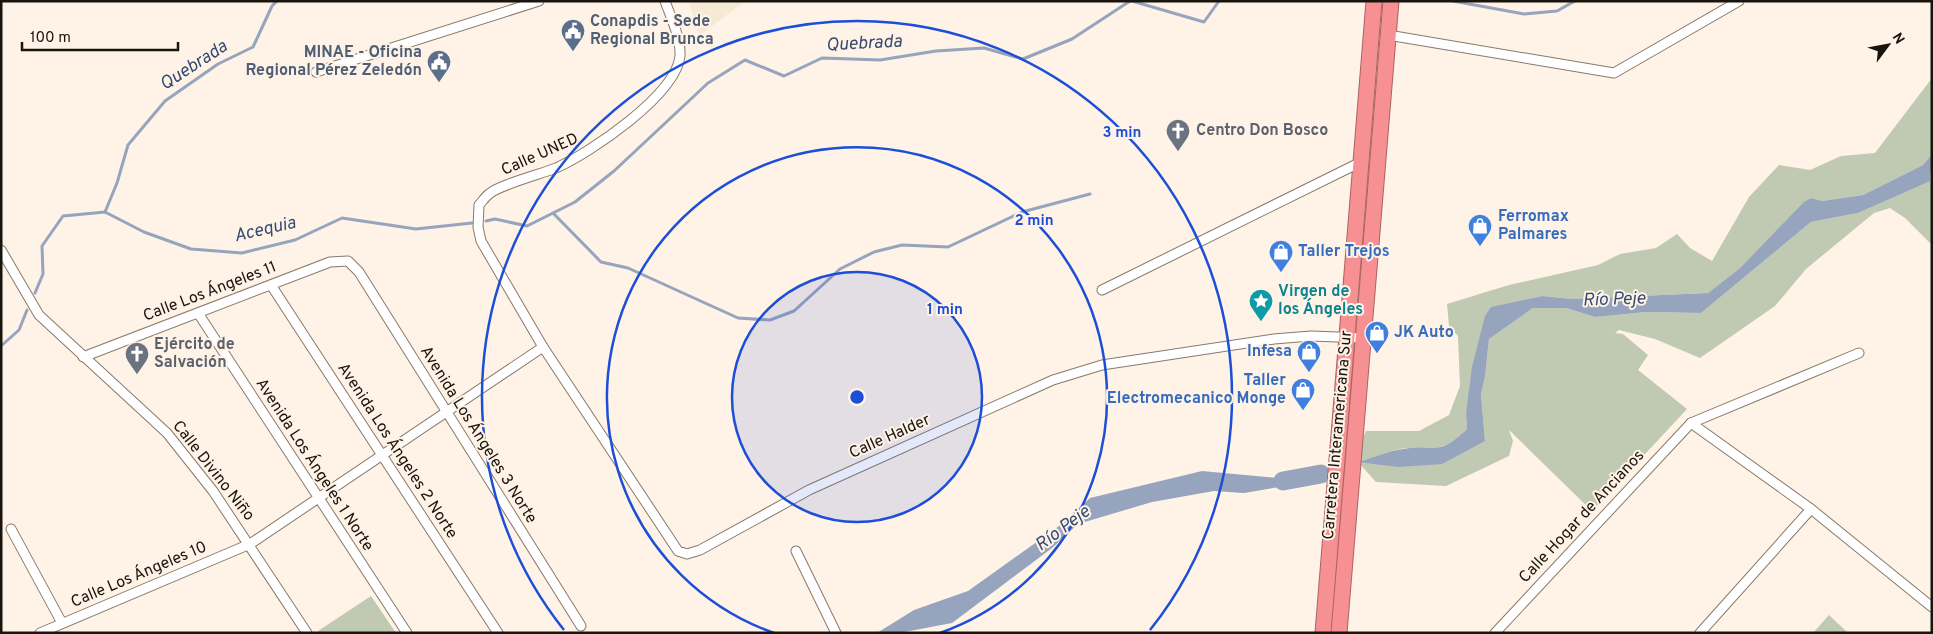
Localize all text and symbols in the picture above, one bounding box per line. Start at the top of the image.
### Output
place label: Conapdis - Sede Regional Brunca [590,12,714,50]
public building icon: Conapdis - Sede Regional Brunca [560,18,586,52]
scale bar [22,20,179,52]
north arrow [1863,20,1913,70]
text: 100 m [30,29,71,48]
water label: Quebrada [825,30,903,57]
text: N [1888,30,1908,48]
water label: Quebrada [156,35,233,96]
place label: MINAE - Oficina Regional Pérez Zeledón [245,43,422,81]
public building icon: MINAE - Oficina Regional Pérez Zeledón [426,49,452,83]
church icon: Centro Don Bosco [1165,118,1191,152]
place label: Centro Don Bosco [1196,121,1328,141]
text: 3 min [1102,124,1142,143]
street label: Calle UNED [498,129,582,181]
place label: Ferromax Palmares [1498,207,1569,245]
water label: Acequia [232,212,299,248]
text: 2 min [1014,212,1054,231]
shop icon: Ferromax Palmares [1467,213,1493,247]
shop icon: Taller Trejos [1268,239,1294,273]
place label: Taller Trejos [1298,242,1390,262]
street label: Calle Los Ángeles 11 [140,255,280,327]
place label: Virgen de los Ángeles [1278,282,1363,320]
water label: Río Peje [1582,287,1647,313]
place icon: Virgen de los Ángeles [1248,288,1274,322]
text: 1 min [927,301,963,320]
shop icon: JK Auto [1364,320,1390,354]
place label: JK Auto [1394,323,1454,343]
street label: Carretera Interamericana Sur [1319,330,1357,540]
place label: Ejército de Salvación [154,335,235,373]
shop icon: Infesa [1296,339,1322,373]
church icon: Ejército de Salvación [124,341,150,375]
street label: Avenida Los Ángeles 3 Norte [415,341,543,527]
place label: Infesa [1247,342,1292,362]
street label: Avenida Los Ángeles 2 Norte [333,358,463,543]
place label: Taller Electromecanico Monge [1107,371,1286,409]
street label: Avenida Los Ángeles 1 Norte [251,374,379,555]
shop icon: Taller Electromecanico Monge [1290,377,1316,411]
centre of rings [848,388,866,406]
street label: Calle Halder [846,410,934,464]
street label: Calle Divino Niño [168,417,258,525]
street label: Calle Hogar de Ancianos [1515,446,1649,588]
water label: Río Peje [1031,500,1096,557]
street label: Calle Los Ángeles 10 [67,535,210,613]

